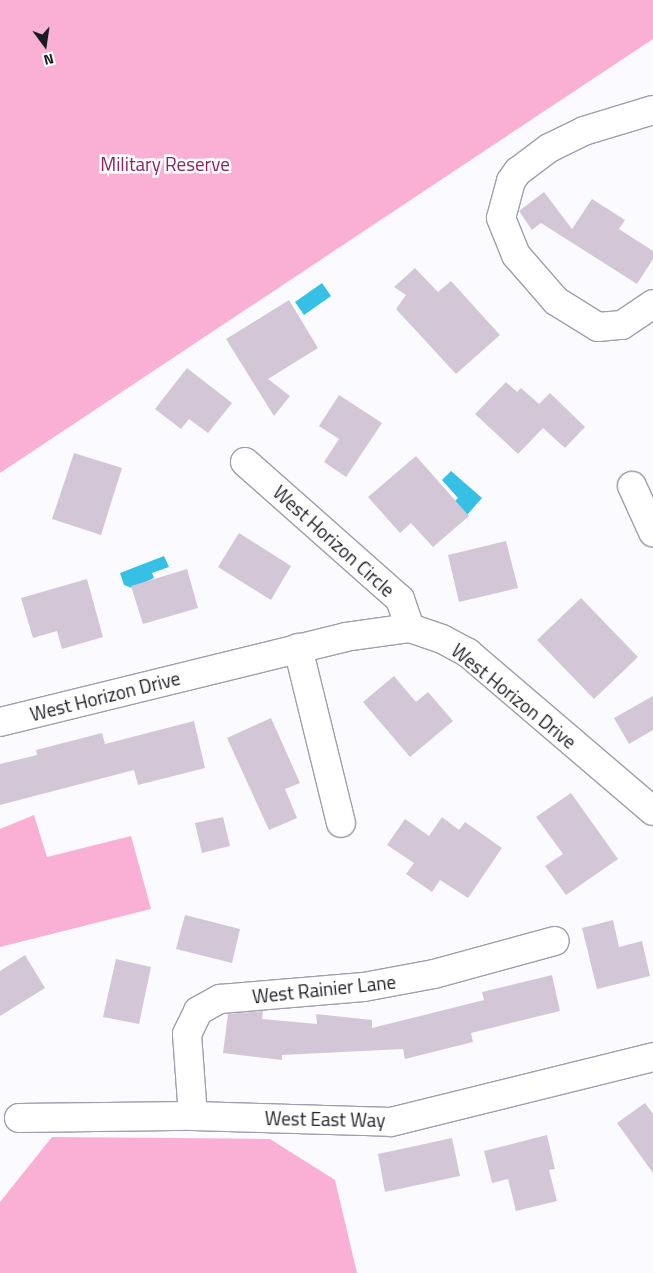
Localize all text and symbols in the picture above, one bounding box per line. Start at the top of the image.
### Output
north arrow [20,20,70,70]
text: N [42,49,56,71]
park label: Military Reserve [100,153,230,175]
street label: West Horizon Circle [269,481,399,601]
street label: West Horizon Drive [447,639,581,753]
street label: West Horizon Drive [28,666,182,726]
street label: West Rainier Lane [251,970,397,1008]
street label: West East Way [265,1107,385,1131]

